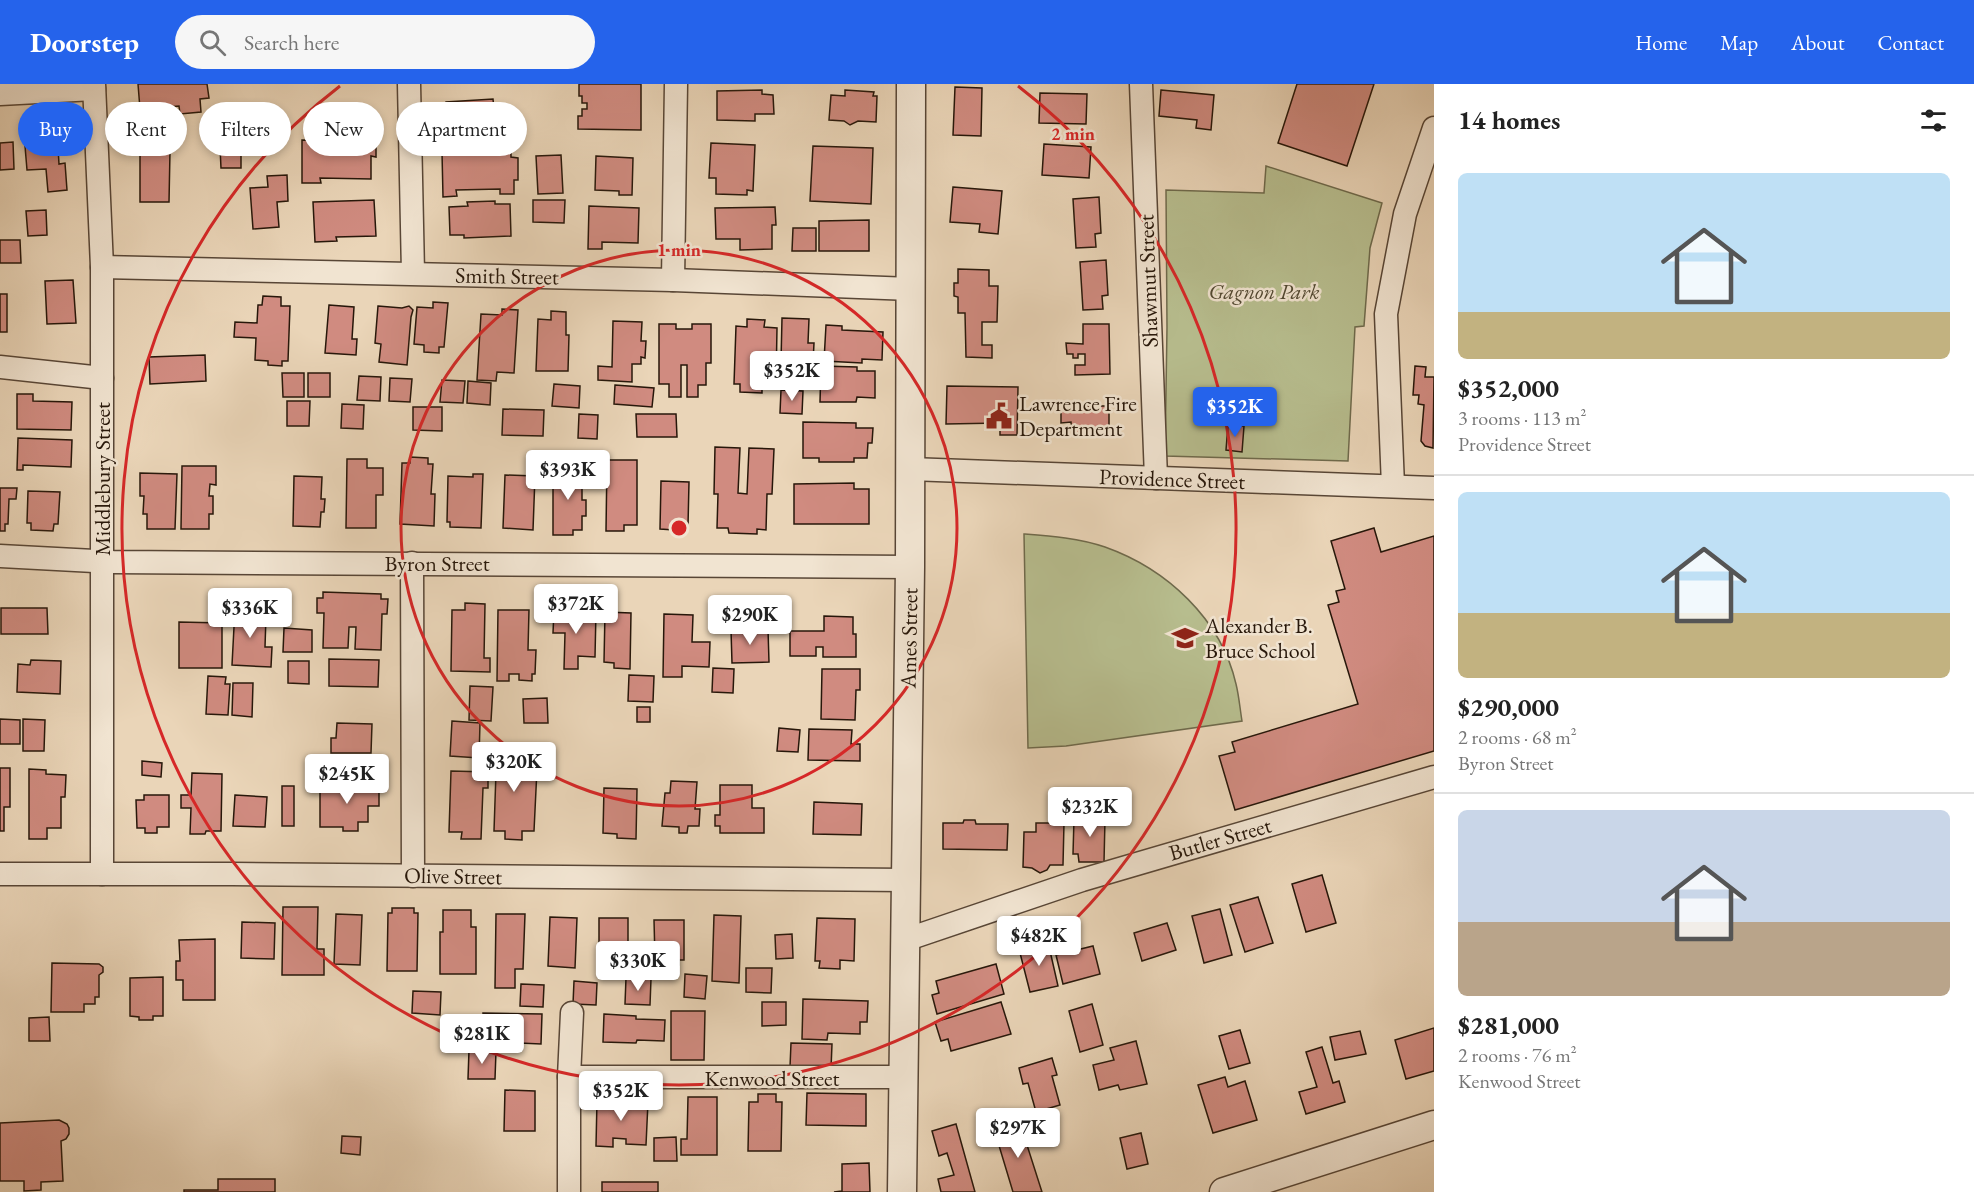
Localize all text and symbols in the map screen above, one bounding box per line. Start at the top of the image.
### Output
search box [175,15,595,69]
text: Doorstep [30,24,139,60]
icon: search [196,26,229,59]
text: Search here [244,28,339,57]
text: Home [1635,29,1687,56]
text: Map [1720,29,1758,56]
text: About [1791,29,1844,56]
text: Contact [1877,29,1944,56]
chip: Buy [18,102,93,156]
chip: Rent [105,102,187,156]
chip: Filters [199,102,291,156]
chip: New [303,102,384,156]
chip: Apartment [396,102,527,156]
text: 14 homes [1458,103,1560,137]
icon: filters [1917,104,1950,137]
text: 2 min [1051,122,1095,145]
icon: home [1650,212,1758,320]
street label: Shawmut Street [1131,214,1165,348]
text: 1 min [657,238,701,261]
street label: Smith Street [455,261,559,291]
park label: Gagnon Park [1208,277,1320,306]
pin: $352K [750,351,834,402]
text: $352K [764,357,820,383]
text: $352,000 [1458,371,1559,405]
pin: $352K [1193,387,1277,438]
place label: Lawrence Fire Department [1019,389,1137,443]
text: $352K [1207,393,1263,419]
public building icon: Lawrence Fire Department [984,401,1014,431]
street label: Middlebury Street [88,402,117,556]
text: 3 rooms · 113 m² [1458,405,1586,431]
text: Providence Street [1458,431,1591,457]
pin: $393K [526,450,610,501]
text: $393K [540,456,596,482]
street label: Providence Street [1098,462,1246,496]
centre of rings [669,518,689,538]
icon: home [1650,531,1758,639]
street label: Byron Street [384,549,490,578]
pin: $372K [534,584,618,635]
street label: Ames Street [894,587,924,690]
pin: $336K [208,588,292,639]
text: $372K [548,590,604,616]
text: $336K [222,594,278,620]
pin: $290K [708,595,792,646]
text: $290K [722,601,778,627]
place label: Alexander B. Bruce School [1204,611,1316,665]
school or university icon: Alexander B. Bruce School [1170,623,1200,653]
text: $290,000 [1458,690,1559,724]
text: 2 rooms · 68 m² [1458,724,1577,750]
pin: $320K [472,742,556,793]
text: $320K [486,748,542,774]
text: Byron Street [1458,750,1554,776]
pin: $245K [305,754,389,805]
text: $245K [319,760,375,786]
pin: $232K [1048,787,1132,838]
text: $232K [1062,793,1118,819]
street label: Butler Street [1165,811,1275,867]
icon: home [1650,849,1758,957]
street label: Olive Street [404,861,502,891]
pin: $482K [997,916,1081,967]
text: $482K [1011,922,1067,948]
pin: $330K [596,941,680,992]
text: $330K [610,947,666,973]
text: $281,000 [1458,1008,1559,1042]
pin: $281K [440,1014,524,1065]
text: $281K [454,1020,510,1046]
text: 2 rooms · 76 m² [1458,1042,1577,1068]
street label: Kenwood Street [705,1064,839,1093]
text: Kenwood Street [1458,1068,1581,1094]
pin: $352K [579,1071,663,1122]
text: $352K [593,1077,649,1103]
pin: $297K [976,1108,1060,1159]
text: $297K [990,1114,1046,1140]

